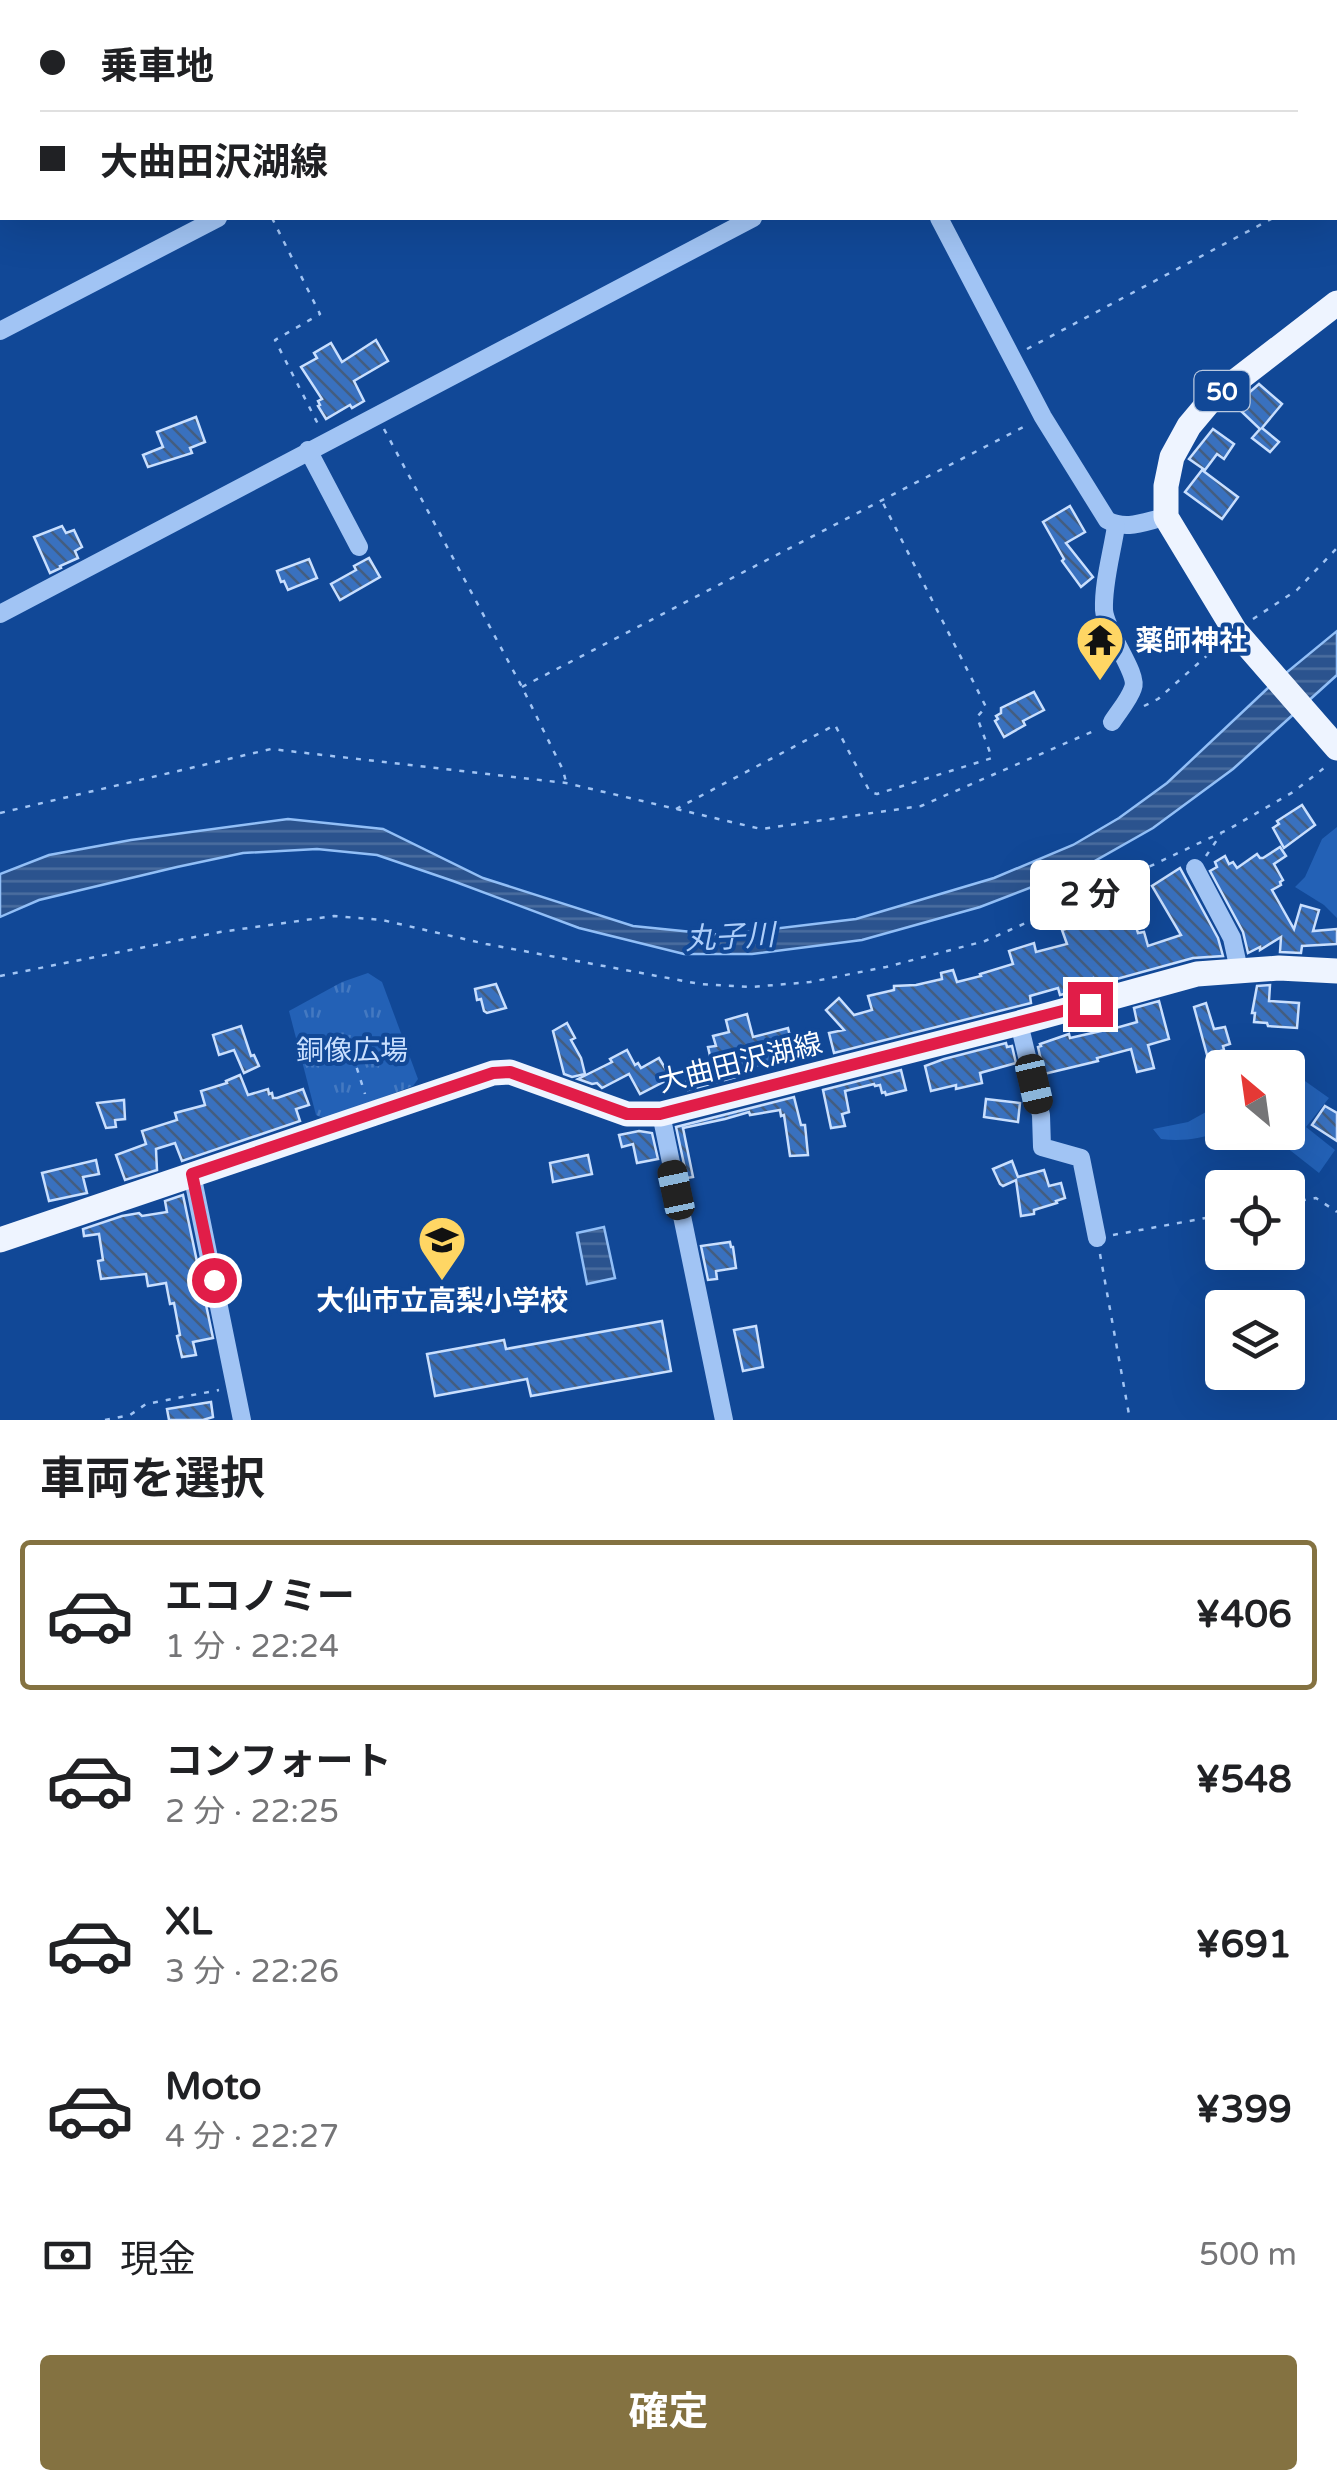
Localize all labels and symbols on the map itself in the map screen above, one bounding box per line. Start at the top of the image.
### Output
road number: 50 [1194,371,1250,411]
temple icon: 薬師神社 [1074,614,1126,682]
place label: 薬師神社 [1135,624,1247,658]
callout: 2 分 [1030,859,1150,929]
water label: 丸子川 [684,917,779,958]
route end [1068,982,1113,1027]
street label: 大曲田沢湖線 [655,1026,826,1100]
park label: 銅像広場 [296,1034,408,1068]
north arrow [1205,1050,1305,1150]
car [1013,1051,1055,1117]
car [655,1158,697,1222]
school or university icon: 大仙市立高梨小学校 [416,1214,468,1282]
route start [192,1258,237,1303]
place label: 大仙市立高梨小学校 [316,1284,568,1318]

